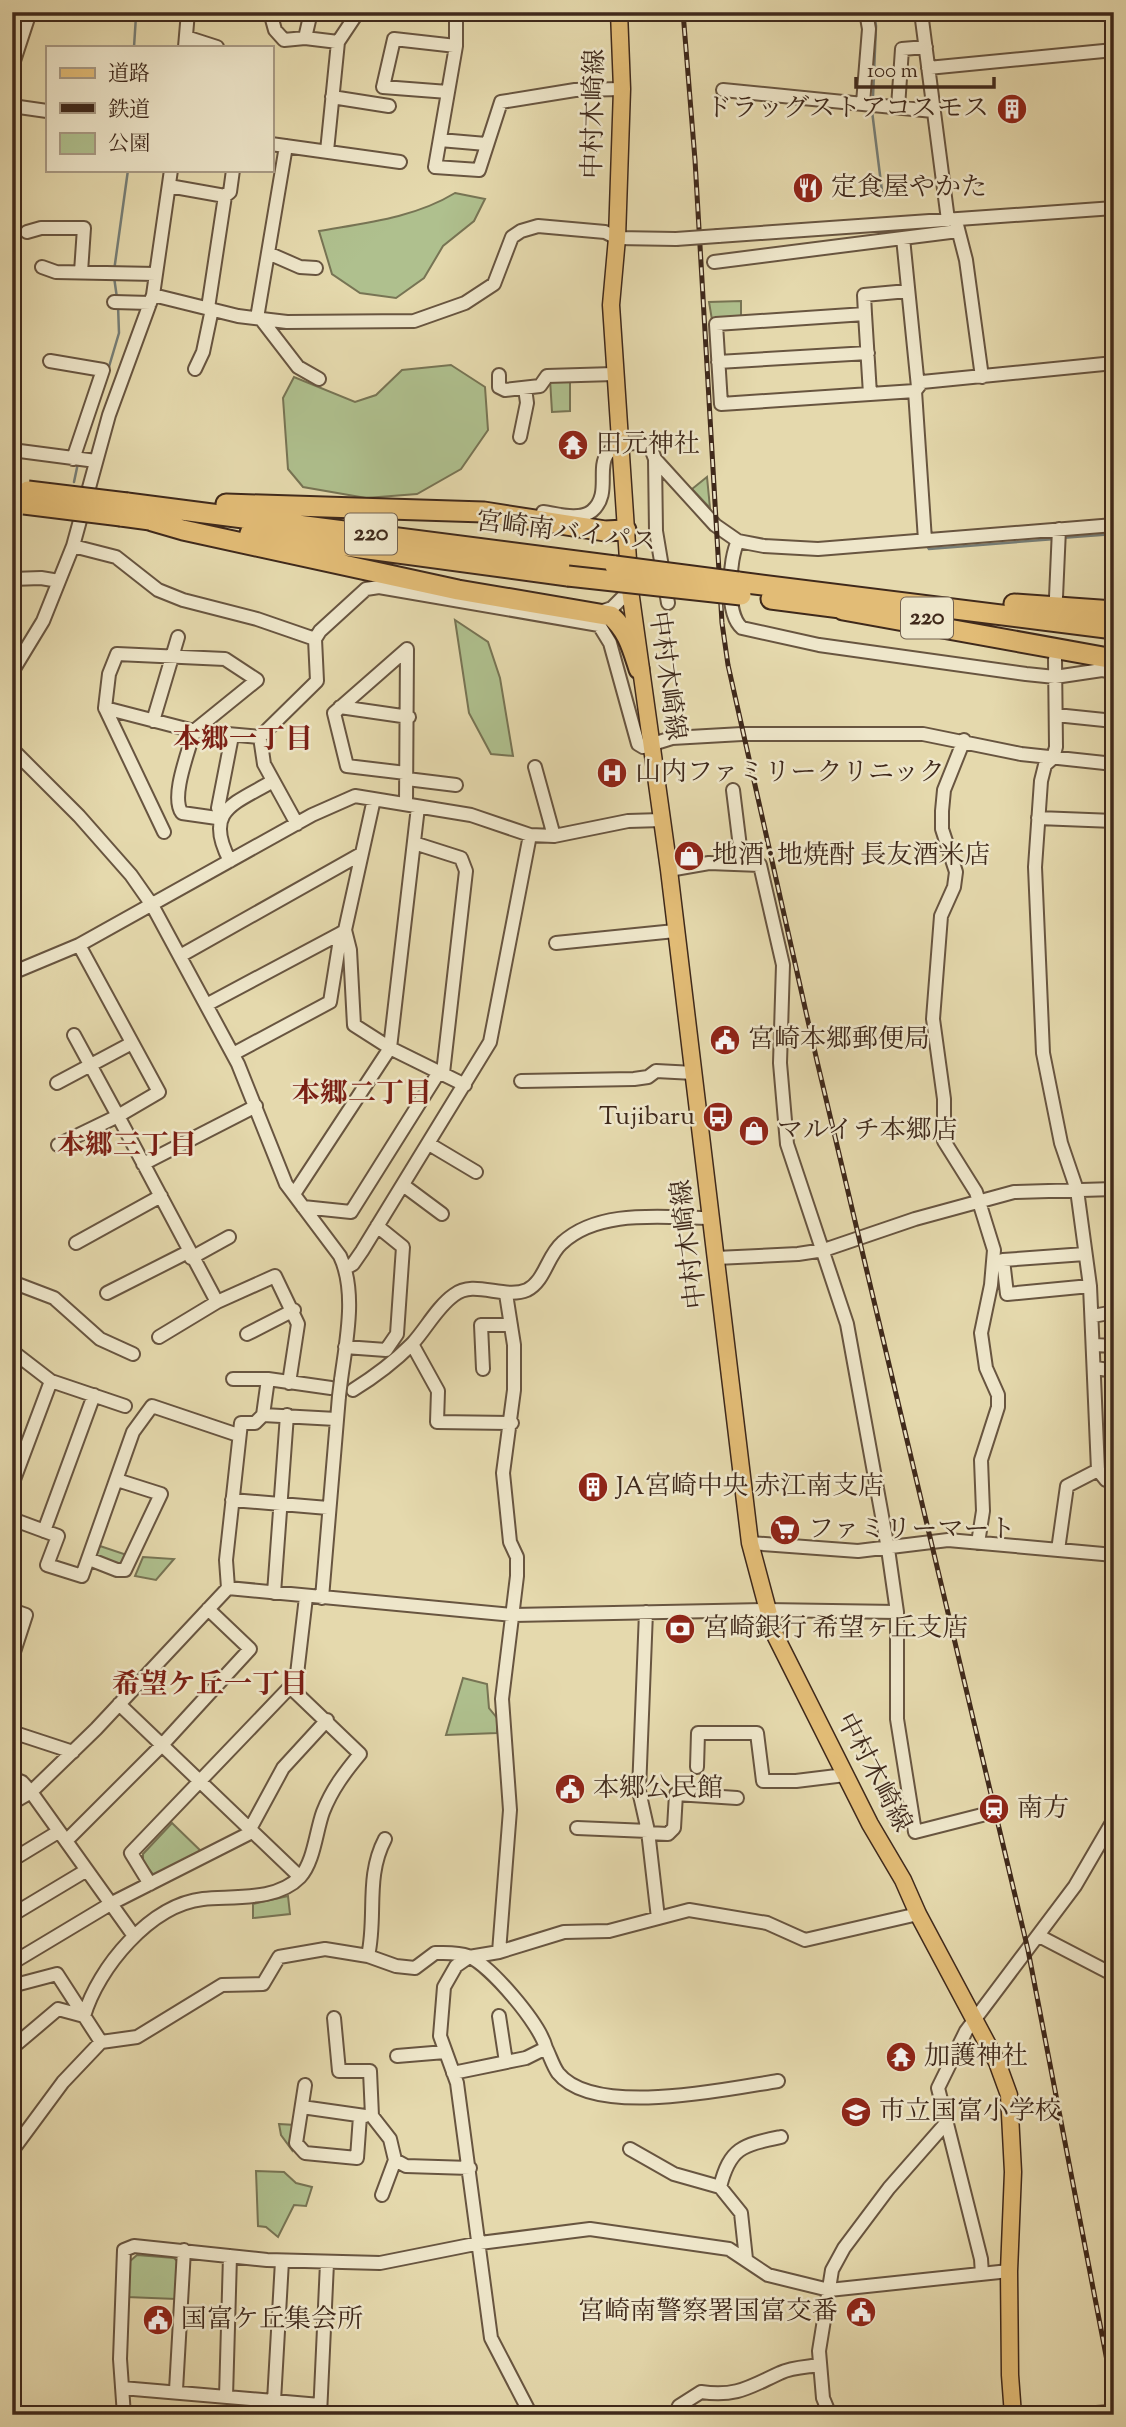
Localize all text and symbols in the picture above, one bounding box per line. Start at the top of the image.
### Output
legend [46,46,273,172]
scale bar [856,46,995,90]
street label: 中村木崎線 [575,49,615,179]
text: 100 m [867,57,918,87]
text: 道路 [108,60,150,90]
place label: ドラッグストアコスモス [706,91,989,128]
building icon: ドラッグストアコスモス [995,92,1029,126]
text: 鉄道 [108,96,150,126]
text: 公園 [108,130,150,160]
place label: 定食屋やかた [831,170,987,207]
restaurant icon: 定食屋やかた [791,171,825,205]
place label: 田元神社 [596,427,700,464]
temple icon: 田元神社 [556,428,590,462]
street label: 宮崎南バイパス [474,504,658,562]
road number: 220 [345,514,397,554]
road number: 220 [901,598,953,638]
street label: 中村木崎線 [639,609,693,743]
district label: 本郷一丁目 [173,721,313,761]
place label: 山内ファミリークリニック [635,755,945,792]
hospital icon: 山内ファミリークリニック [595,756,629,790]
place label: 地酒･地焼酎 長友酒米店 [712,838,991,875]
shop icon: 地酒･地焼酎 長友酒米店 [672,839,706,873]
place label: 宮崎本郷郵便局 [748,1022,930,1059]
public building icon: 宮崎本郷郵便局 [708,1023,742,1057]
district label: 本郷二丁目 [292,1075,432,1115]
place label: Tujibaru [599,1099,695,1136]
bus stop icon: Tujibaru [701,1100,735,1134]
place label: マルイチ本郷店 [777,1113,958,1150]
shop icon: マルイチ本郷店 [737,1114,771,1148]
district label: 本郷三丁目 [57,1127,197,1167]
street label: 中村木崎線 [664,1177,716,1311]
place label: JA宮崎中央 赤江南支店 [614,1469,884,1506]
building icon: JA宮崎中央 赤江南支店 [576,1470,610,1504]
place label: ファミリーマート [808,1512,1015,1549]
supermarket icon: ファミリーマート [768,1513,802,1547]
place label: 宮崎銀行 希望ヶ丘支店 [703,1611,969,1648]
bank icon: 宮崎銀行 希望ヶ丘支店 [663,1612,697,1646]
district label: 希望ケ丘一丁目 [112,1666,308,1706]
street label: 中村木崎線 [826,1707,920,1839]
place label: 本郷公民館 [593,1771,723,1808]
public building icon: 本郷公民館 [553,1772,587,1806]
place label: 南方 [1017,1791,1069,1828]
station icon: 南方 [977,1792,1011,1826]
place label: 加護神社 [924,2039,1028,2076]
temple icon: 加護神社 [884,2040,918,2074]
place label: 市立国富小学校 [879,2094,1061,2131]
school or university icon: 市立国富小学校 [839,2095,873,2129]
place label: 宮崎南警察署国富交番 [578,2294,838,2331]
public building icon: 宮崎南警察署国富交番 [844,2295,878,2329]
place label: 国富ケ丘集会所 [181,2302,363,2339]
public building icon: 国富ケ丘集会所 [141,2303,175,2337]

